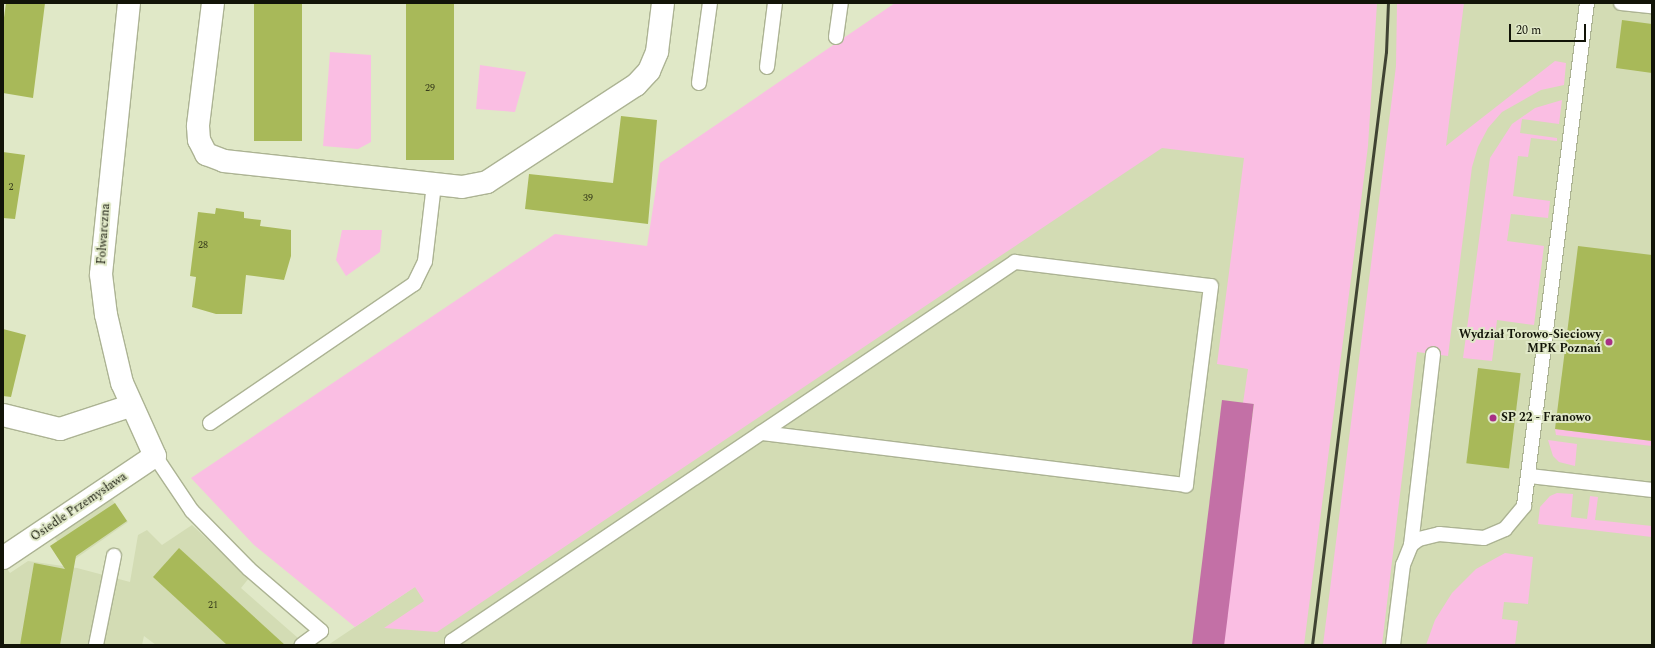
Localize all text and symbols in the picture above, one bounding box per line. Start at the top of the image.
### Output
scale bar [1511,16,1588,42]
text: 20 m [1516,21,1541,40]
house number: 29 [425,83,435,95]
house number: 2 [9,182,13,194]
house number: 39 [583,193,593,205]
street label: Folwarczna [95,203,113,265]
house number: 28 [198,240,208,252]
place label: Wydział Torowo-Sieciowy MPK Poznań [1459,328,1601,356]
marker: Wydział Torowo-Sieciowy MPK Poznań [1604,337,1614,347]
place label: SP 22 - Franowo [1501,411,1591,425]
marker: SP 22 - Franowo [1488,413,1498,423]
street label: Osiedle Przemysława [28,470,130,544]
house number: 21 [208,600,218,612]

